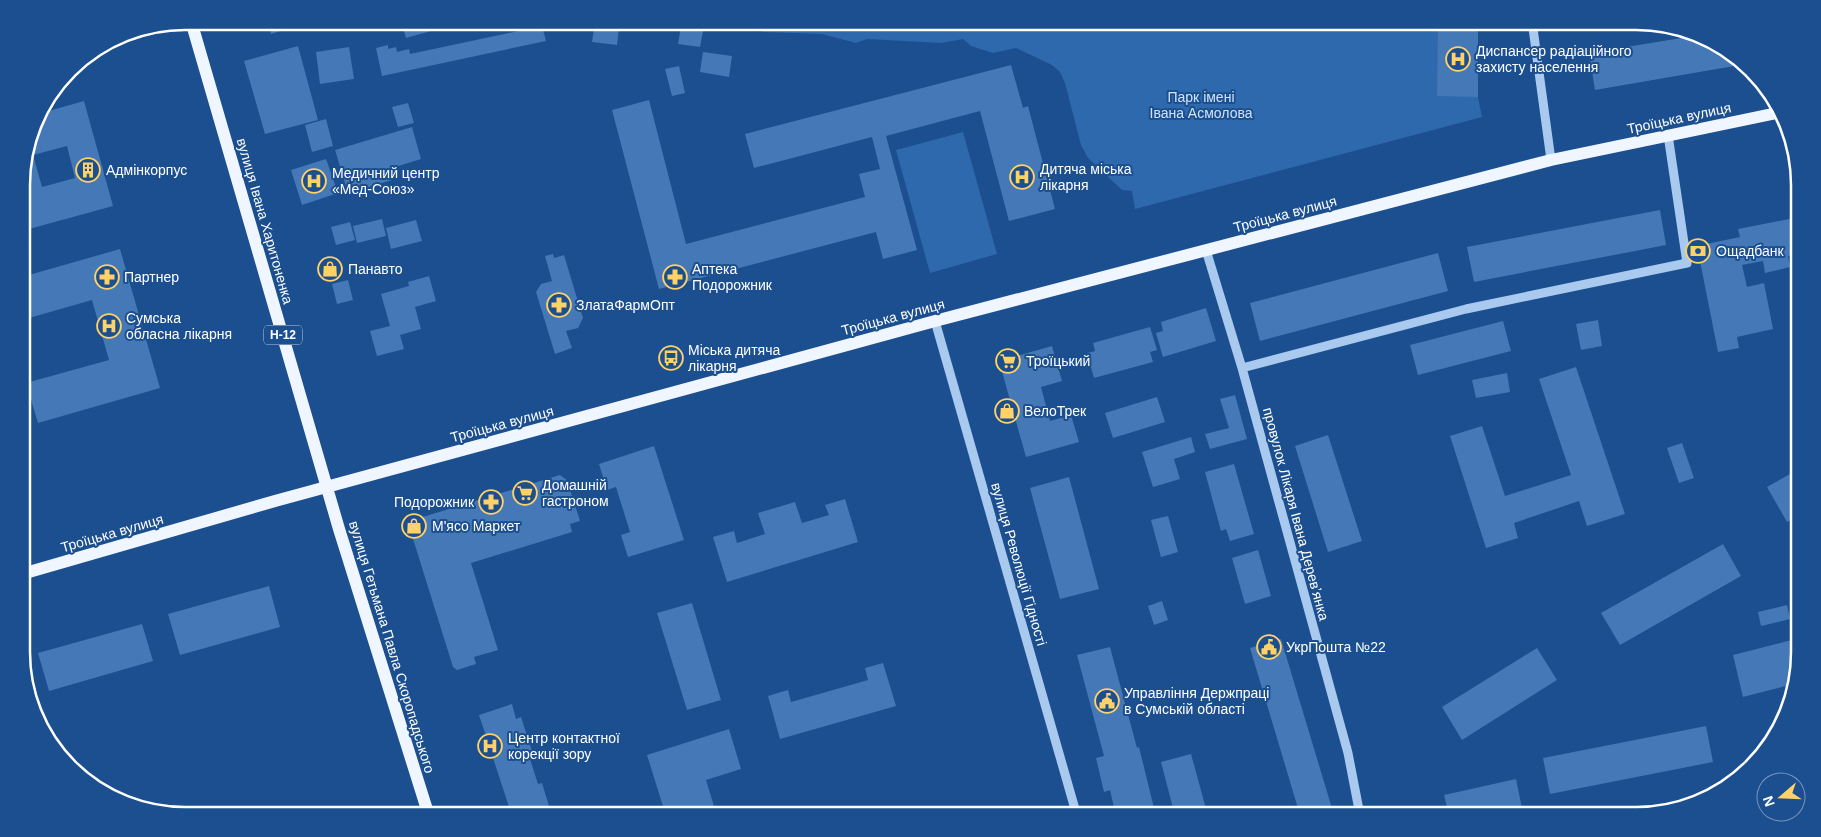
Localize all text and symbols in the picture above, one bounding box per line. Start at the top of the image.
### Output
place label: Диспансер радіаційного захисту населення [1476,43,1632,75]
hospital icon: Диспансер радіаційного захисту населення [1445,46,1471,72]
park label: Парк імені Івана Асмолова [1150,89,1253,121]
street label: Троїцька вулиця [1625,99,1733,137]
street label: вулиця Івана Харитоненка [234,136,296,306]
building icon: Адмінкорпус [75,157,101,183]
place label: Дитяча міська лікарня [1040,161,1132,193]
place label: Адмінкорпус [106,162,187,178]
hospital icon: Дитяча міська лікарня [1009,164,1035,190]
place label: Медичний центр «Мед-Союз» [332,165,440,197]
hospital icon: Медичний центр «Мед-Союз» [301,168,327,194]
street label: Троїцька вулиця [1232,193,1338,235]
bank icon: Ощадбанк [1685,238,1711,264]
place label: Ощадбанк [1716,243,1785,259]
shop icon: Панавто [317,256,343,282]
place label: Панавто [348,261,403,277]
place label: Аптека Подорожник [692,261,773,293]
pharmacy icon: Партнер [94,264,120,290]
pharmacy icon: Аптека Подорожник [662,264,688,290]
place label: Партнер [124,269,179,285]
pharmacy icon: ЗлатаФармОпт [546,292,572,318]
street label: Троїцька вулиця [840,296,946,338]
place label: ЗлатаФармОпт [576,297,675,313]
place label: Сумська обласна лікарня [126,310,232,342]
hospital icon: Сумська обласна лікарня [96,313,122,339]
road number: Н-12 [264,326,302,344]
place label: Міська дитяча лікарня [688,342,780,374]
bus stop icon: Міська дитяча лікарня [658,345,684,371]
supermarket icon: Троїцький [995,348,1021,374]
place label: Троїцький [1026,353,1090,369]
shop icon: ВелоТрек [994,398,1020,424]
street label: Троїцька вулиця [449,403,555,445]
place label: ВелоТрек [1024,403,1087,419]
street label: провулок Лікаря Івана Деревʼянка [1260,406,1332,623]
place label: Домашній гастроном [542,477,609,509]
supermarket icon: Домашній гастроном [512,480,538,506]
street label: вулиця Революції Гідності [988,481,1050,647]
pharmacy icon: Подорожник [478,489,504,515]
place label: Подорожник [394,494,475,510]
street label: Троїцька вулиця [59,511,165,555]
shop icon: М'ясо Маркет [401,513,427,539]
place label: М'ясо Маркет [432,518,521,534]
street label: вулиця Гетьмана Павла Скоропадського [346,519,438,775]
public building icon: УкрПошта №22 [1256,634,1282,660]
place label: УкрПошта №22 [1286,639,1386,655]
place label: Управління Держпраці в Сумській області [1124,685,1269,717]
public building icon: Управління Держпраці в Сумській області [1094,688,1120,714]
place label: Центр контактної корекції зору [508,730,620,762]
hospital icon: Центр контактної корекції зору [477,733,503,759]
north arrow [1756,772,1806,822]
text: N [1759,794,1778,809]

